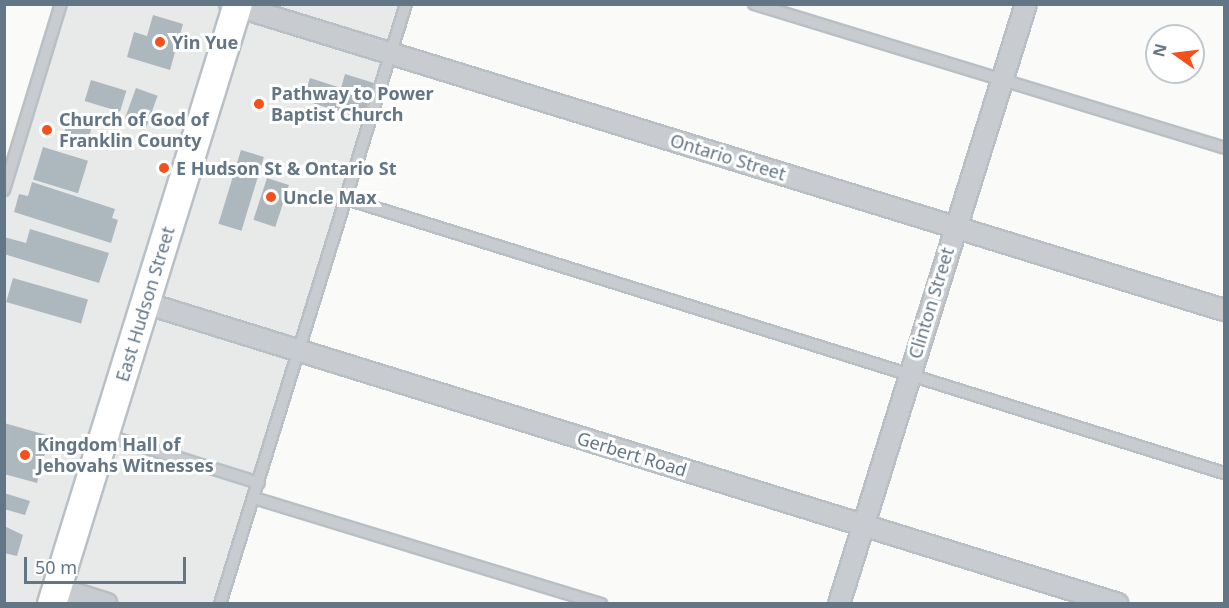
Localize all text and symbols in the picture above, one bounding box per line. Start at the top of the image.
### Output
north arrow [1145,24,1205,84]
place label: Yin Yue [172,31,238,53]
marker: Yin Yue [153,35,167,49]
text: N [1147,41,1172,59]
place label: Pathway to Power Baptist Church [271,83,434,125]
marker: Pathway to Power Baptist Church [252,97,266,111]
place label: Church of God of Franklin County [59,109,209,152]
marker: Church of God of Franklin County [40,123,54,137]
street label: Ontario Street [668,129,788,185]
place label: E Hudson St & Ontario St [176,157,396,179]
marker: E Hudson St & Ontario St [157,161,171,175]
place label: Uncle Max [283,186,377,208]
marker: Uncle Max [264,190,278,204]
street label: East Hudson Street [111,224,179,384]
street label: Clinton Street [904,245,958,361]
street label: Gerbert Road [574,427,690,481]
place label: Kingdom Hall of Jehovahs Witnesses [37,434,214,476]
marker: Kingdom Hall of Jehovahs Witnesses [18,448,32,462]
scale bar [27,545,189,583]
text: 50 m [35,555,77,579]

